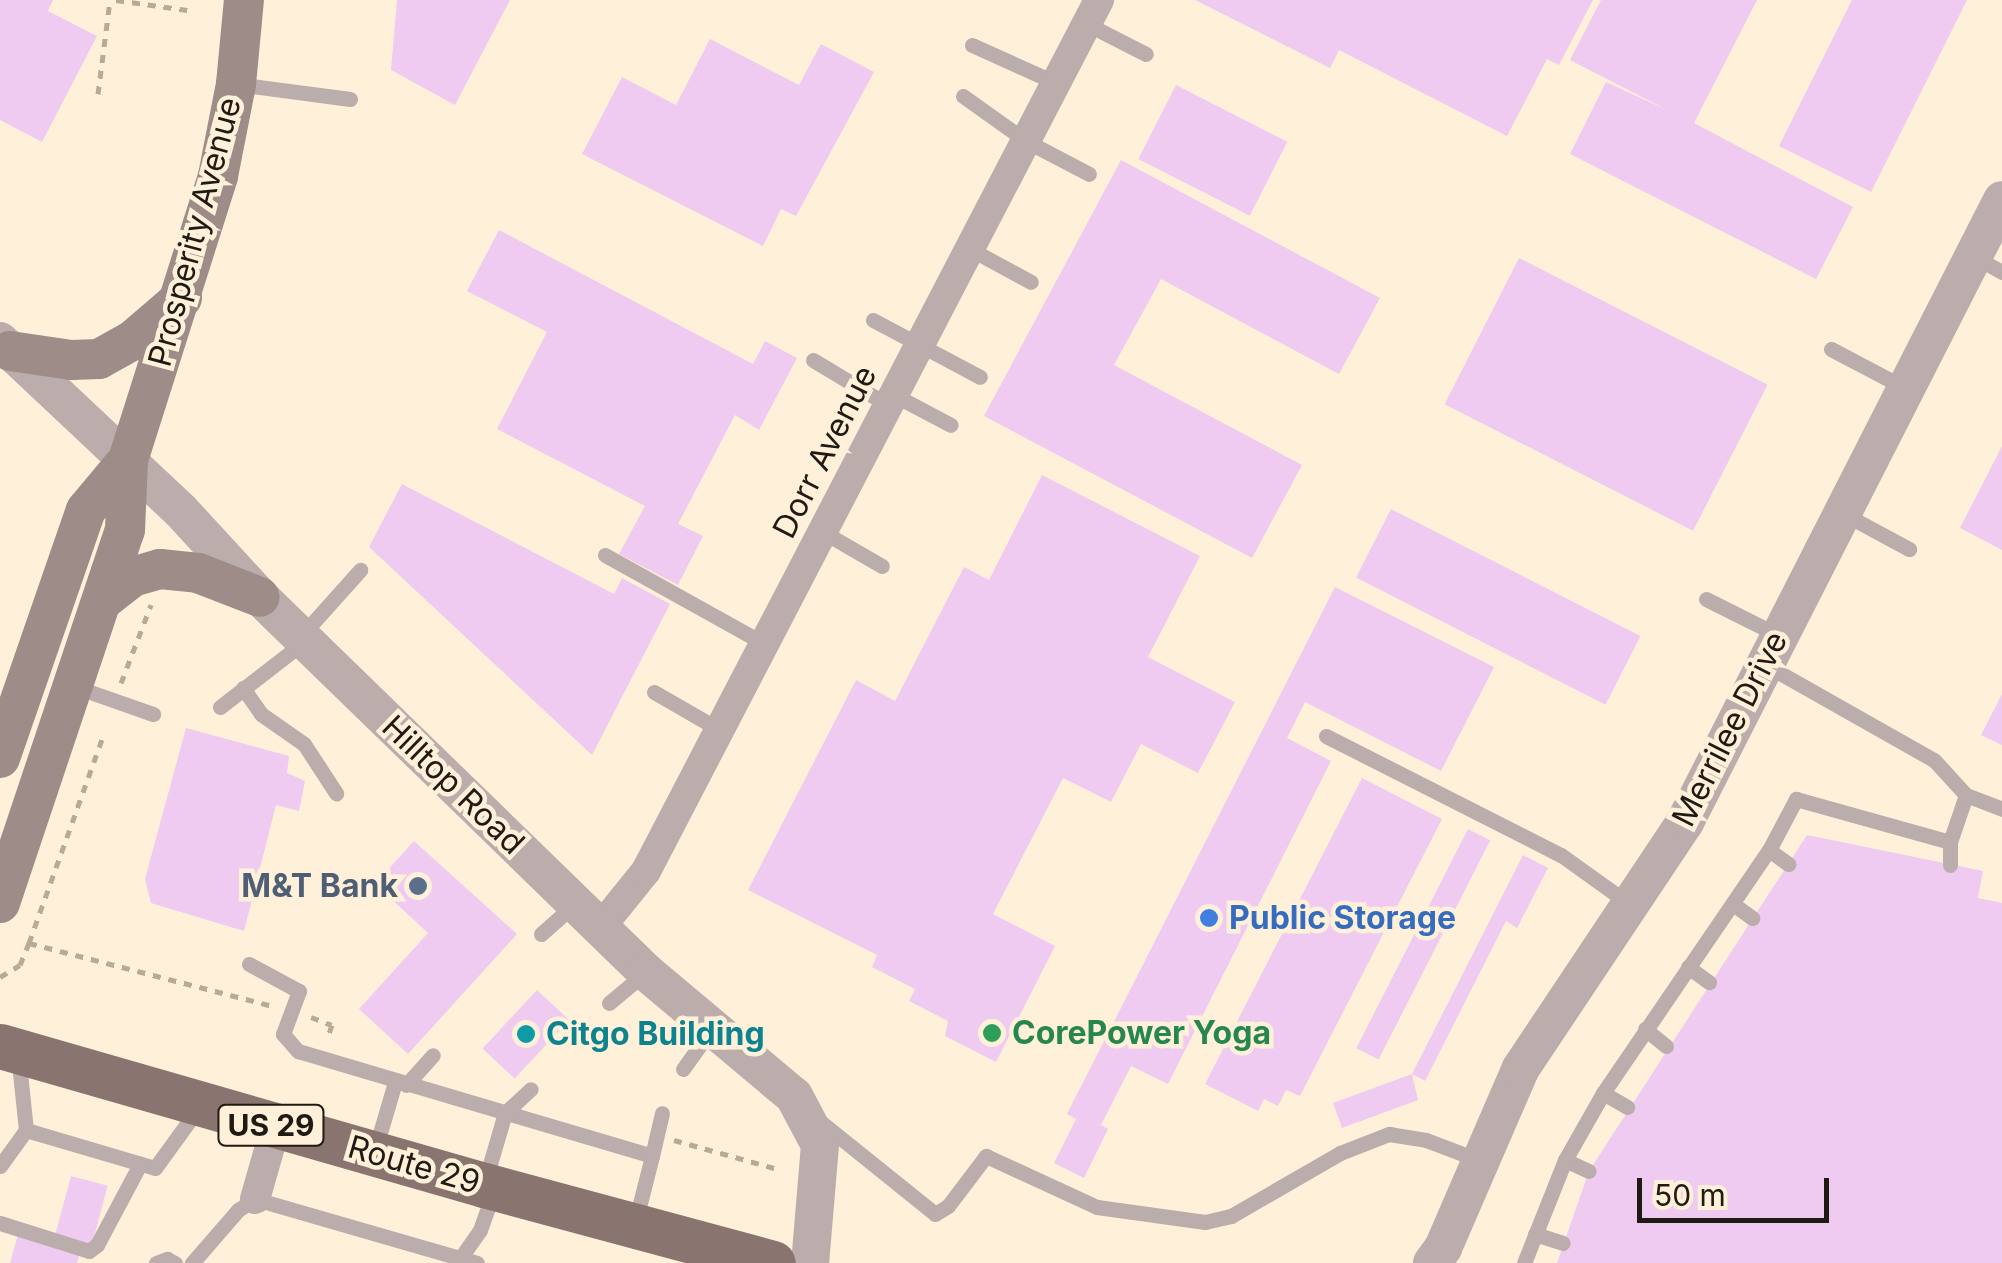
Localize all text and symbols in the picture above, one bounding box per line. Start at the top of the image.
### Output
street label: Prosperity Avenue [141,93,249,371]
street label: Dorr Avenue [765,359,885,545]
street label: Merrilee Drive [1664,625,1796,833]
street label: Hilltop Road [374,708,532,862]
place label: M&T Bank [241,867,398,905]
marker: M&T Bank [407,875,429,897]
place label: Public Storage [1229,899,1456,937]
marker: Public Storage [1198,907,1220,929]
place label: CorePower Yoga [1012,1014,1271,1052]
place label: Citgo Building [546,1015,765,1053]
marker: CorePower Yoga [981,1022,1003,1044]
marker: Citgo Building [515,1023,537,1045]
road number: US 29 [216,1100,326,1150]
street label: Route 29 [344,1128,484,1202]
scale bar [1642,1158,1834,1220]
text: 50 m [1654,1177,1726,1213]

